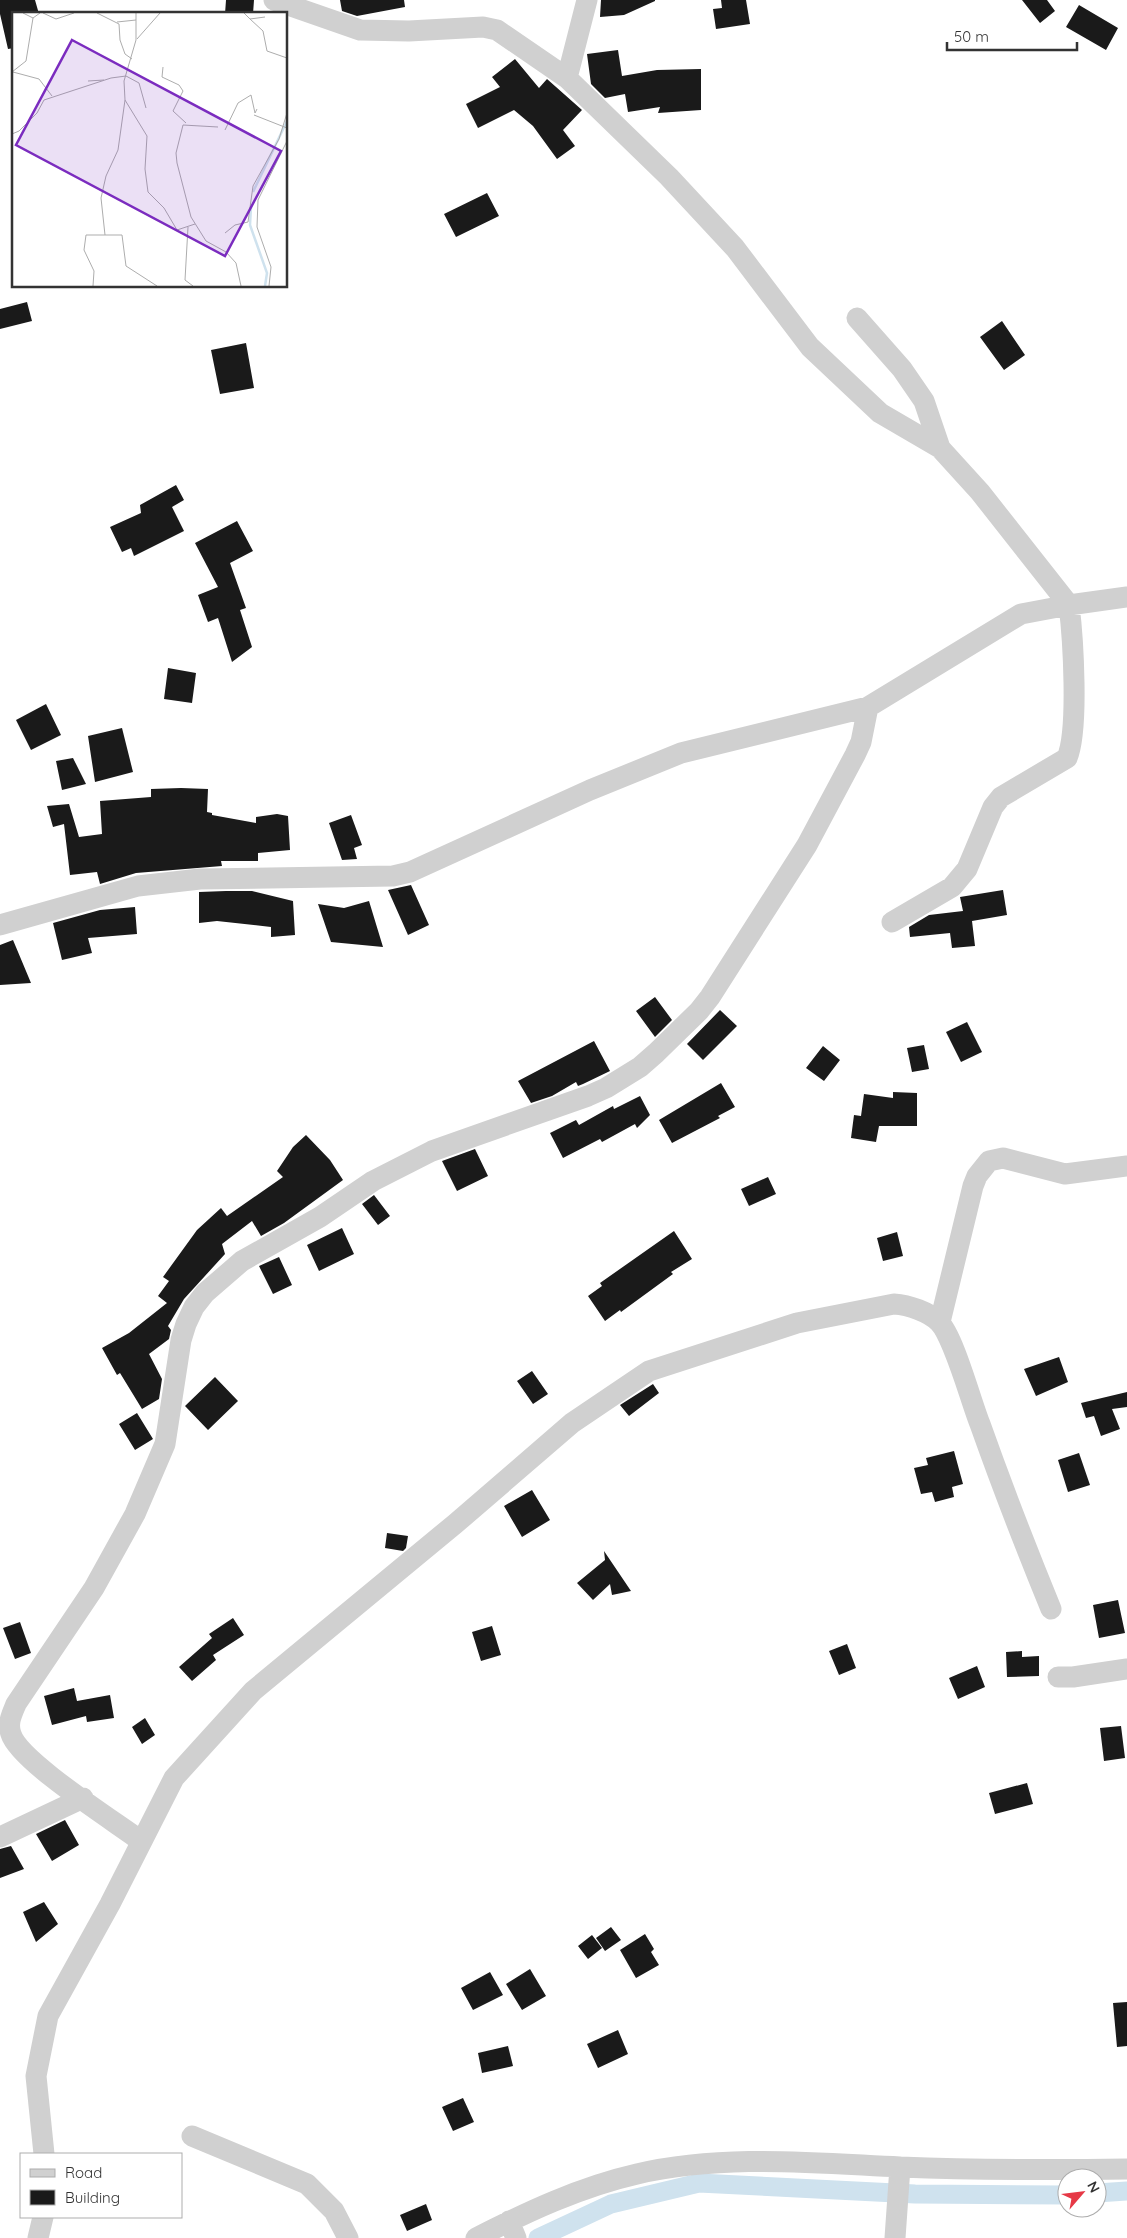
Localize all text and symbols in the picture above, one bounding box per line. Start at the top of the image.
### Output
inset map [12,12,288,288]
scale bar [947,20,1077,52]
text: 50 m [954,27,989,46]
legend [20,2153,182,2218]
text: Road [65,2163,102,2182]
north arrow [1057,2168,1107,2218]
text: N [1083,2178,1104,2196]
text: Building [65,2188,120,2207]

